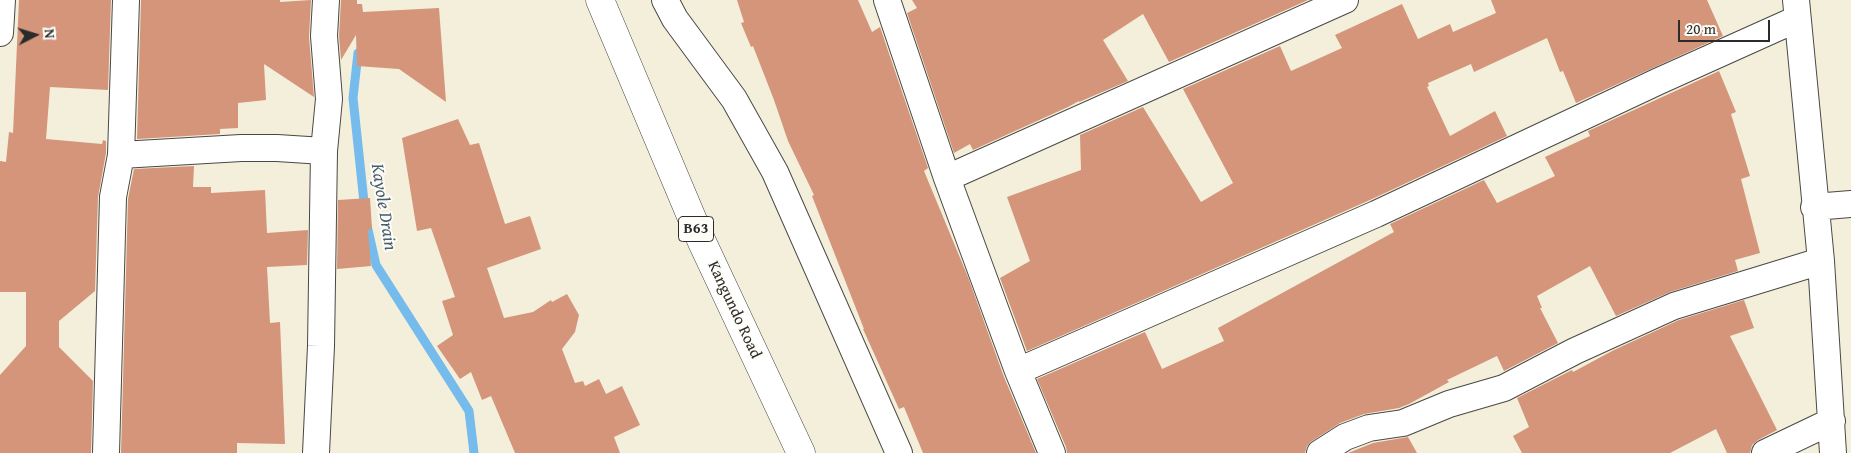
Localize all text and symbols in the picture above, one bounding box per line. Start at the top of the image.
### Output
north arrow [10,10,60,60]
scale bar [1681,10,1774,42]
text: 20 m [1686,18,1716,39]
text: N [40,28,60,39]
water label: Kayole Drain [365,162,401,252]
road number: B63 [678,216,714,242]
street label: Kangundo Road [703,258,765,362]

